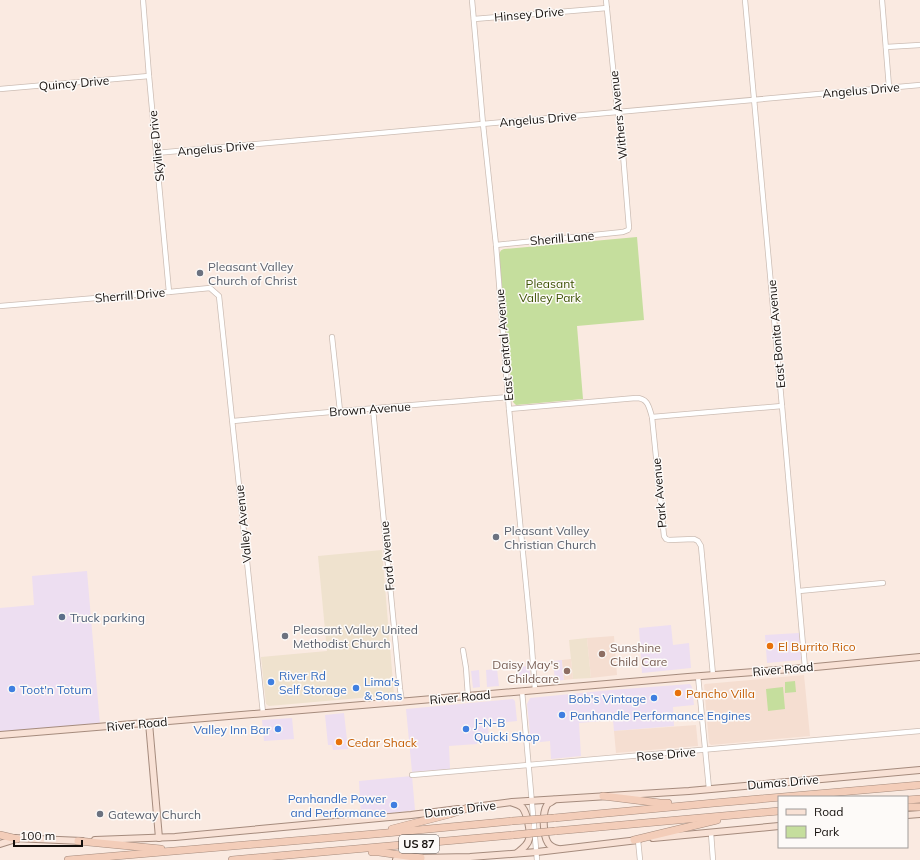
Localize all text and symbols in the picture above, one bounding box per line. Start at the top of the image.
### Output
street label: Hinsey Drive [493,3,565,25]
street label: Withers Avenue [606,70,630,160]
street label: Quincy Drive [38,72,110,94]
street label: Angelus Drive [822,79,900,101]
street label: Angelus Drive [499,108,577,130]
street label: Skyline Drive [145,110,167,182]
street label: Angelus Drive [177,137,255,159]
street label: Sherill Lane [529,228,595,248]
place label: Pleasant Valley Church of Christ [208,259,297,288]
marker: Pleasant Valley Church of Christ [195,268,205,278]
park label: Pleasant Valley Park [519,276,582,305]
street label: East Bonita Avenue [764,279,788,389]
street label: Sherrill Drive [94,284,166,306]
street label: East Central Avenue [492,288,516,402]
street label: Brown Avenue [329,399,411,419]
street label: Park Avenue [648,457,670,529]
street label: Valley Avenue [231,484,255,564]
street label: Ford Avenue [376,521,398,591]
place label: Pleasant Valley Christian Church [504,523,596,552]
marker: Pleasant Valley Christian Church [491,532,501,542]
place label: Truck parking [70,610,145,625]
marker: Truck parking [57,612,67,622]
place label: Pleasant Valley United Methodist Church [293,622,418,651]
marker: Pleasant Valley United Methodist Church [280,631,290,641]
place label: El Burrito Rico [778,639,856,654]
place label: Sunshine Child Care [610,640,667,669]
marker: El Burrito Rico [765,641,775,651]
marker: Sunshine Child Care [597,649,607,659]
place label: Daisy May's Childcare [492,657,559,686]
street label: River Road [752,659,814,679]
marker: Daisy May's Childcare [562,666,572,676]
place label: River Rd Self Storage [279,668,347,697]
place label: Lima's & Sons [364,674,403,703]
marker: River Rd Self Storage [266,677,276,687]
place label: Toot'n Totum [20,682,92,697]
marker: Lima's & Sons [351,683,361,693]
marker: Toot'n Totum [7,684,17,694]
place label: Pancho Villa [686,686,755,701]
street label: River Road [429,687,491,707]
marker: Pancho Villa [673,688,683,698]
place label: Bob's Vintage [569,691,646,706]
marker: Bob's Vintage [649,693,659,703]
place label: Panhandle Performance Engines [570,708,751,723]
marker: Panhandle Performance Engines [557,710,567,720]
street label: River Road [106,714,168,734]
place label: J-N-B Quicki Shop [474,715,540,744]
place label: Valley Inn Bar [193,722,271,737]
marker: Valley Inn Bar [273,724,283,734]
marker: J-N-B Quicki Shop [461,724,471,734]
place label: Cedar Shack [347,735,418,750]
marker: Cedar Shack [334,737,344,747]
street label: Rose Drive [636,744,696,764]
street label: Dumas Drive [747,771,819,793]
place label: Panhandle Power and Performance [288,791,387,820]
legend [778,796,908,848]
street label: Dumas Drive [424,797,496,821]
marker: Panhandle Power and Performance [389,800,399,810]
text: Road [814,804,843,819]
place label: Gateway Church [108,807,201,822]
marker: Gateway Church [95,809,105,819]
scale bar [14,822,82,848]
text: Park [814,824,840,839]
text: 100 m [20,828,55,843]
road number: US 87 [399,835,439,853]

